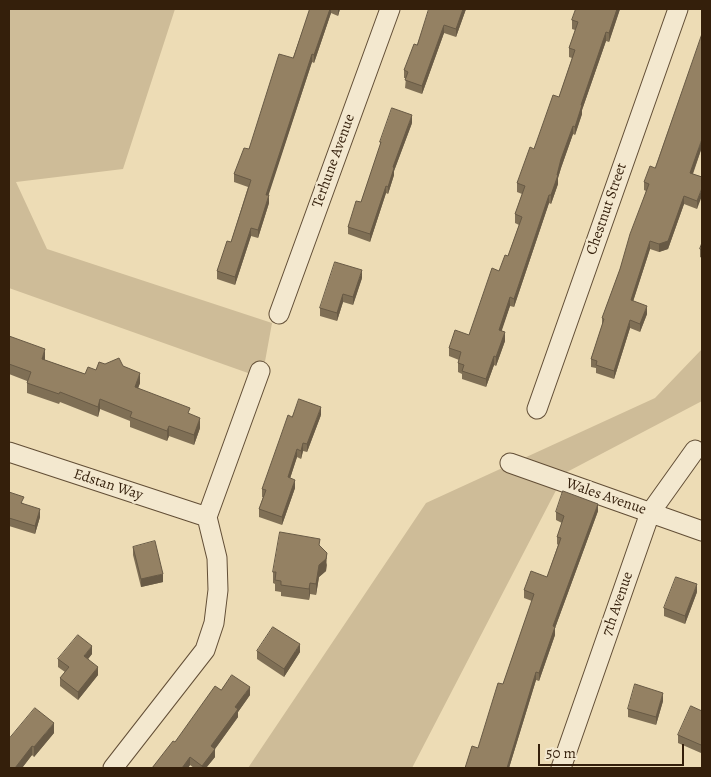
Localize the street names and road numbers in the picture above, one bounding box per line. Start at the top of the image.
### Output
street label: Terhune Avenue [309,112,359,210]
street label: Chestnut Street [583,161,631,257]
street label: Edstan Way [71,465,145,505]
street label: Wales Avenue [563,475,649,519]
street label: 7th Avenue [599,569,637,639]

